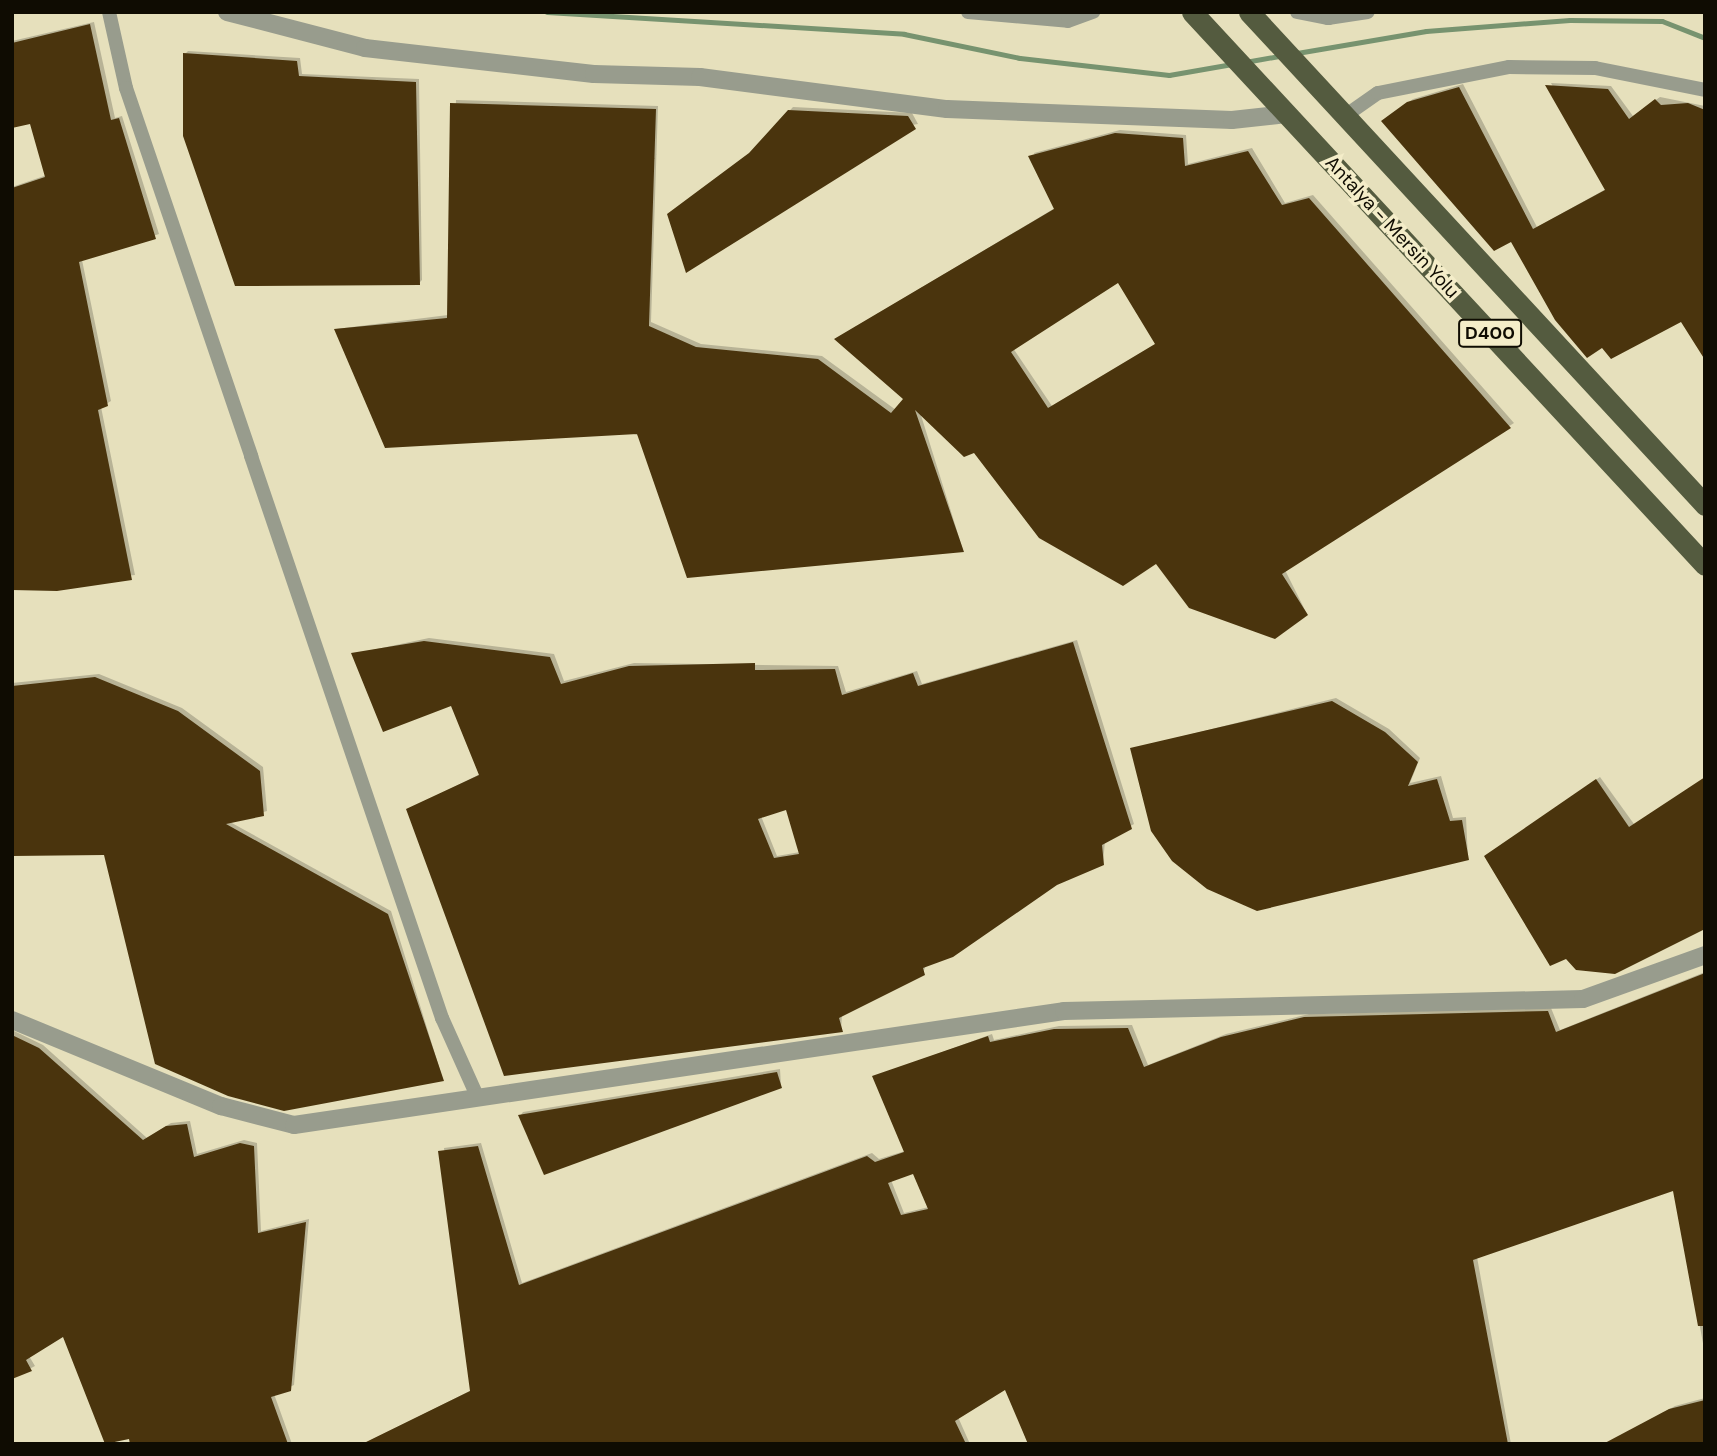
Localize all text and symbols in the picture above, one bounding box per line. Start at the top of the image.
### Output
street label: Antalya - Mersin Yolu [1320,151,1464,303]
road number: D400 [1457,318,1523,348]

